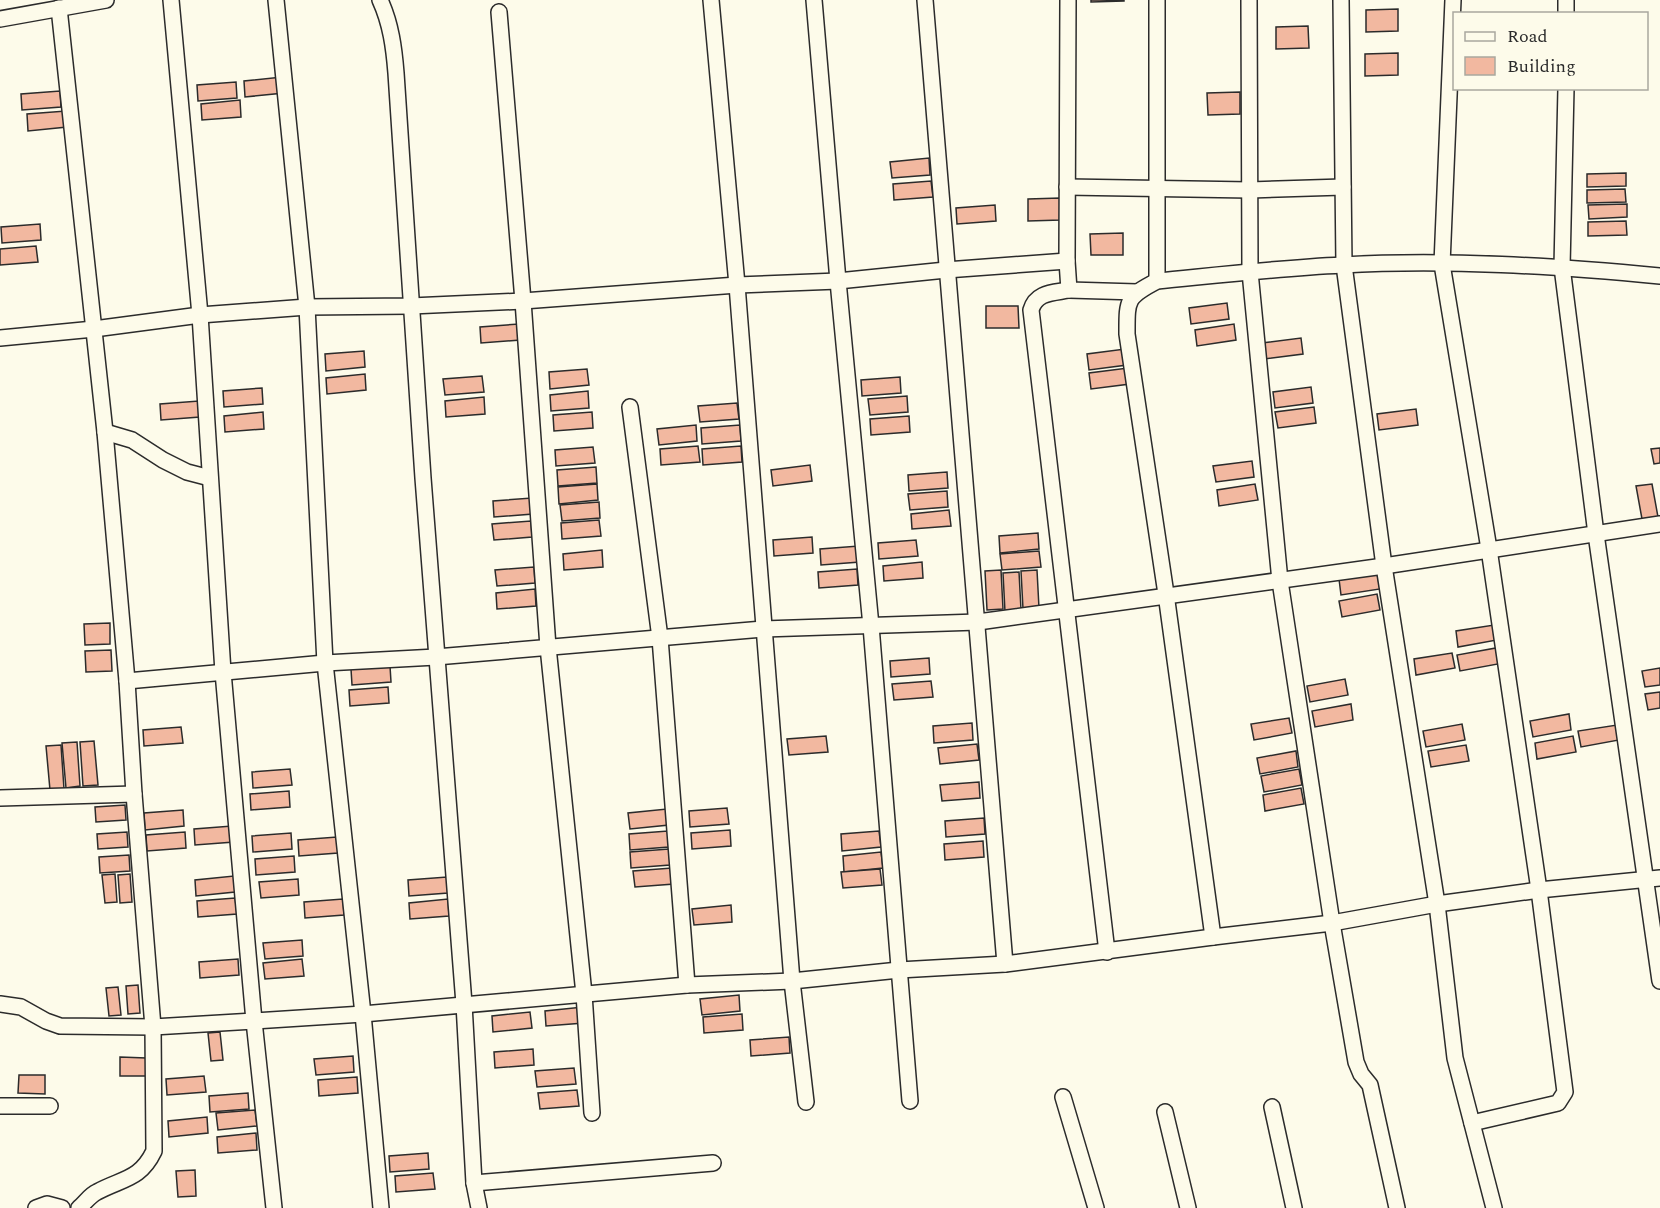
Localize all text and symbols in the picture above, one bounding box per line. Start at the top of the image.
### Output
legend [1453,12,1648,90]
text: Road [1507,23,1548,50]
text: Building [1507,53,1576,80]

